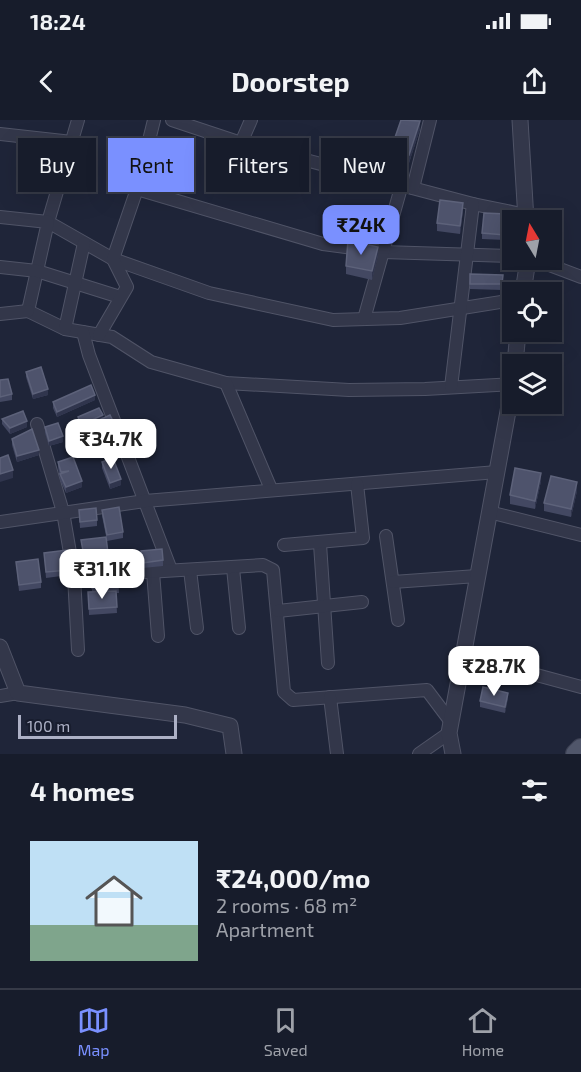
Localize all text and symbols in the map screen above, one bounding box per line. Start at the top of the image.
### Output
text: 18:24 [30,8,86,34]
icon: back [30,65,63,98]
text: Doorstep [231,65,350,97]
icon: share [518,65,551,98]
chip: Buy [18,138,96,192]
chip: Rent [108,138,194,192]
chip: Filters [206,138,309,192]
chip: New [321,138,407,192]
pin: ₹24K [325,205,397,256]
north arrow [502,210,562,270]
map controls [502,210,562,414]
text: ₹24K [337,212,385,236]
button: locate [502,282,562,342]
button: layers [502,354,562,414]
pin: ₹34.7K [62,419,160,470]
text: ₹34.7K [79,426,143,450]
pin: ₹31.1K [53,549,151,600]
text: ₹31.1K [73,556,131,580]
pin: ₹28.7K [445,646,543,697]
text: ₹28.7K [462,653,526,677]
scale bar [18,712,177,740]
text: 100 m [27,716,70,735]
icon: filters [518,774,551,807]
text: 4 homes [30,775,135,806]
text: ₹24,000/mo [216,862,370,893]
icon: home [78,865,150,937]
text: 2 rooms · 68 m² [216,893,357,917]
text: Apartment [216,917,314,941]
tab: Map [77,1004,110,1059]
tab: Saved [264,1004,308,1059]
tab: Home [462,1004,504,1059]

